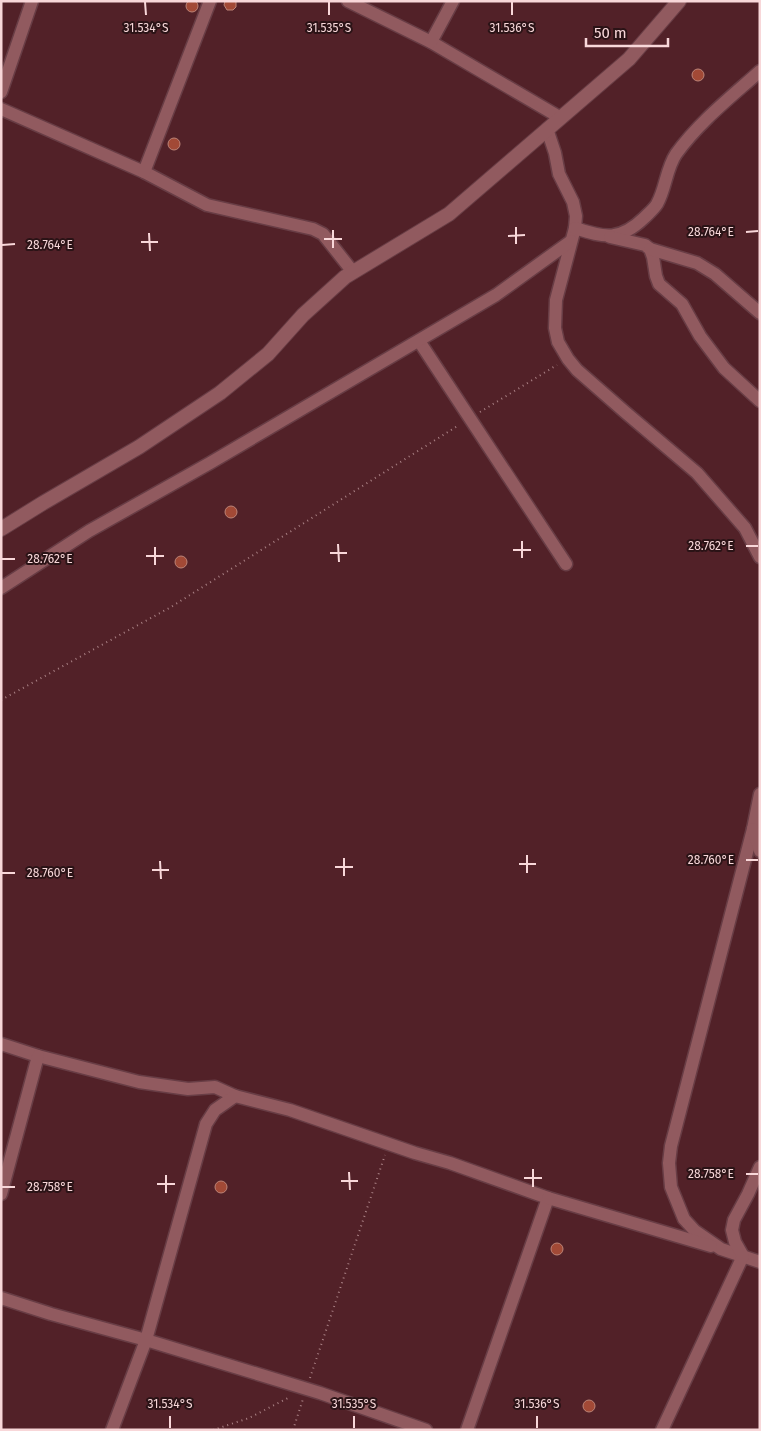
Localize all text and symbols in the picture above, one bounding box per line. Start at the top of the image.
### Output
scale bar [586,15,668,47]
text: 31.534°S [124,21,169,35]
text: 31.535°S [307,21,352,35]
text: 31.536°S [490,21,535,35]
text: 50 m [594,24,627,42]
text: 28.764°E [688,225,734,239]
text: 28.764°E [27,238,73,252]
text: 28.762°E [688,539,734,553]
text: 28.762°E [27,552,73,566]
text: 28.760°E [688,853,734,867]
text: 28.760°E [27,866,73,880]
text: 28.758°E [688,1167,734,1181]
text: 28.758°E [27,1180,73,1194]
text: 31.534°S [148,1397,193,1411]
text: 31.535°S [332,1397,377,1411]
text: 31.536°S [515,1397,560,1411]

